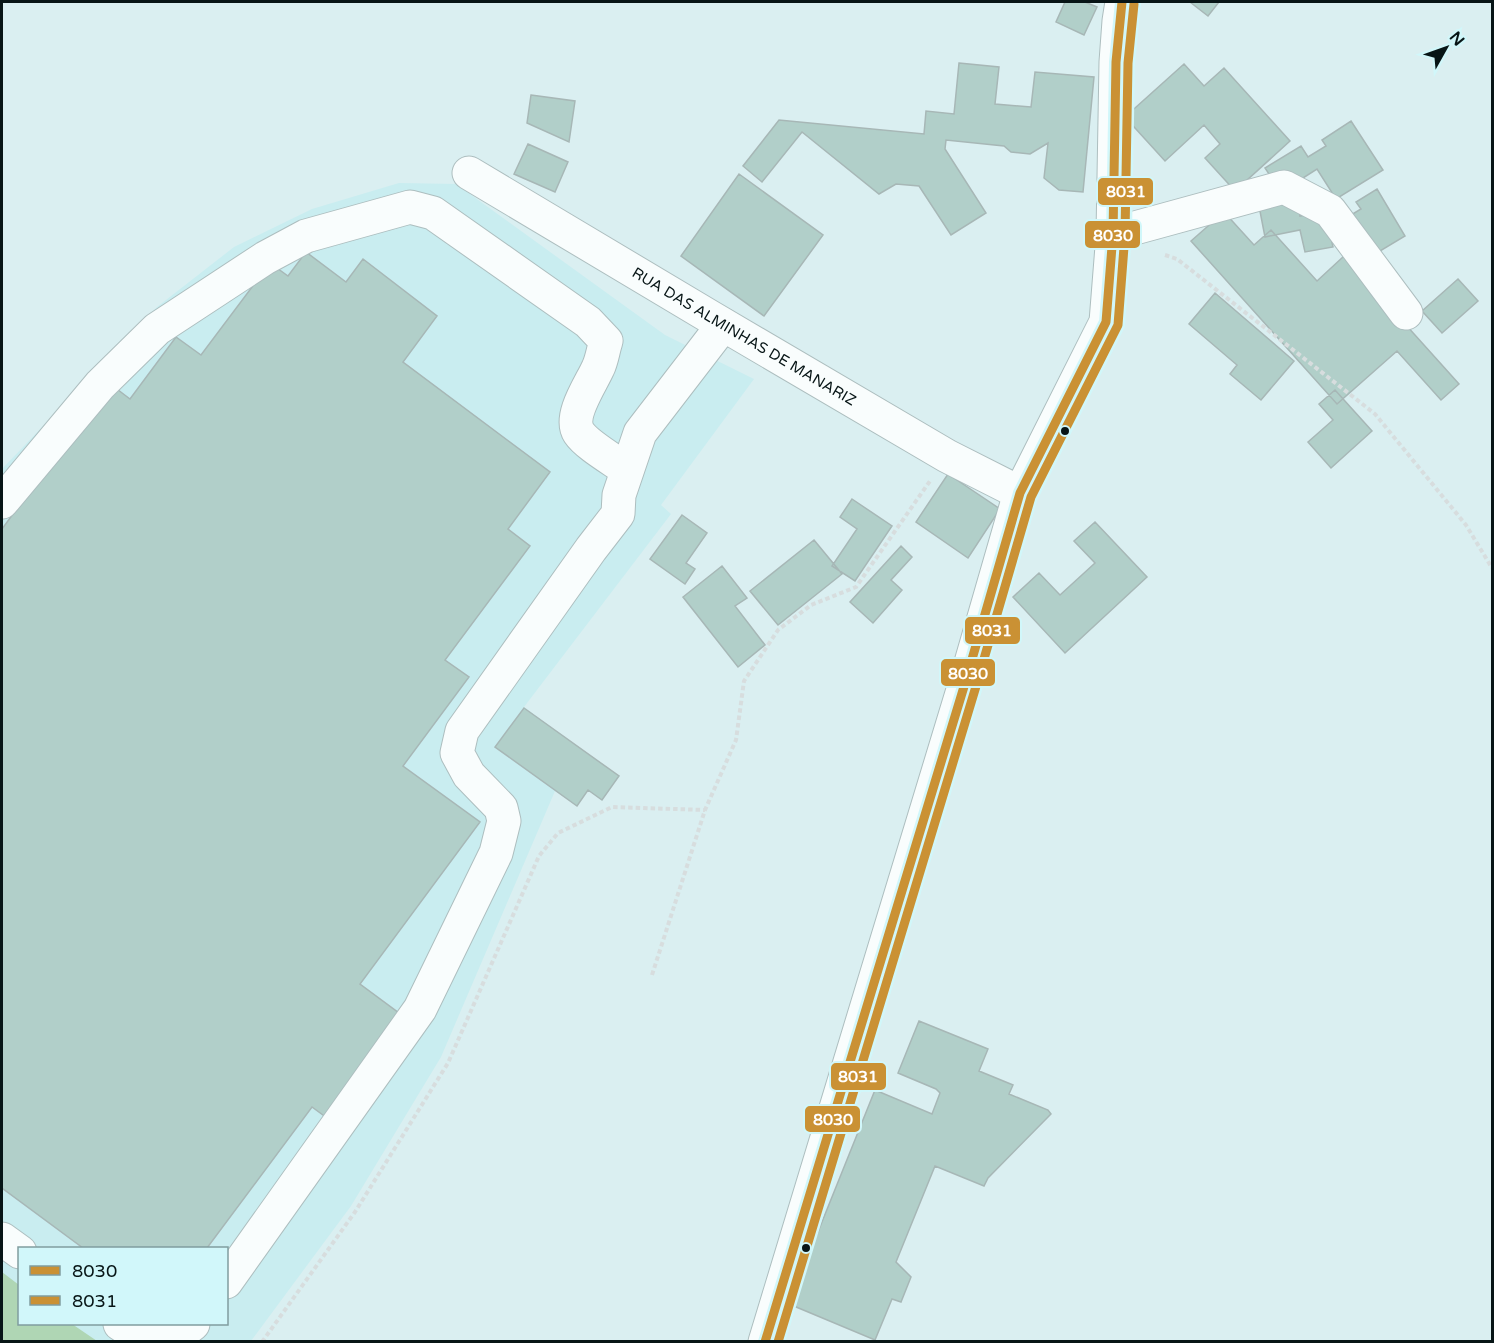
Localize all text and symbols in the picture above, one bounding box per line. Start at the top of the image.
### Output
north arrow [1416,18,1476,78]
text: N [1445,28,1469,50]
line badge: 8031 [1097,177,1154,206]
text: 8031 [1106,182,1146,202]
line badge: 8030 [1084,220,1141,249]
text: 8030 [1093,226,1133,246]
street label: RUA DAS ALMINHAS DE MANARIZ [629,263,859,410]
unlabelled marker [1059,425,1071,437]
line badge: 8031 [964,616,1021,645]
text: 8031 [972,621,1012,641]
line badge: 8030 [940,658,996,687]
text: 8030 [948,664,988,684]
line badge: 8031 [830,1062,887,1091]
text: 8031 [838,1067,878,1087]
line badge: 8030 [804,1105,861,1133]
text: 8030 [813,1110,853,1130]
unlabelled marker [800,1242,812,1254]
legend [18,1247,228,1325]
text: 8030 [72,1260,117,1282]
text: 8031 [72,1290,117,1312]

